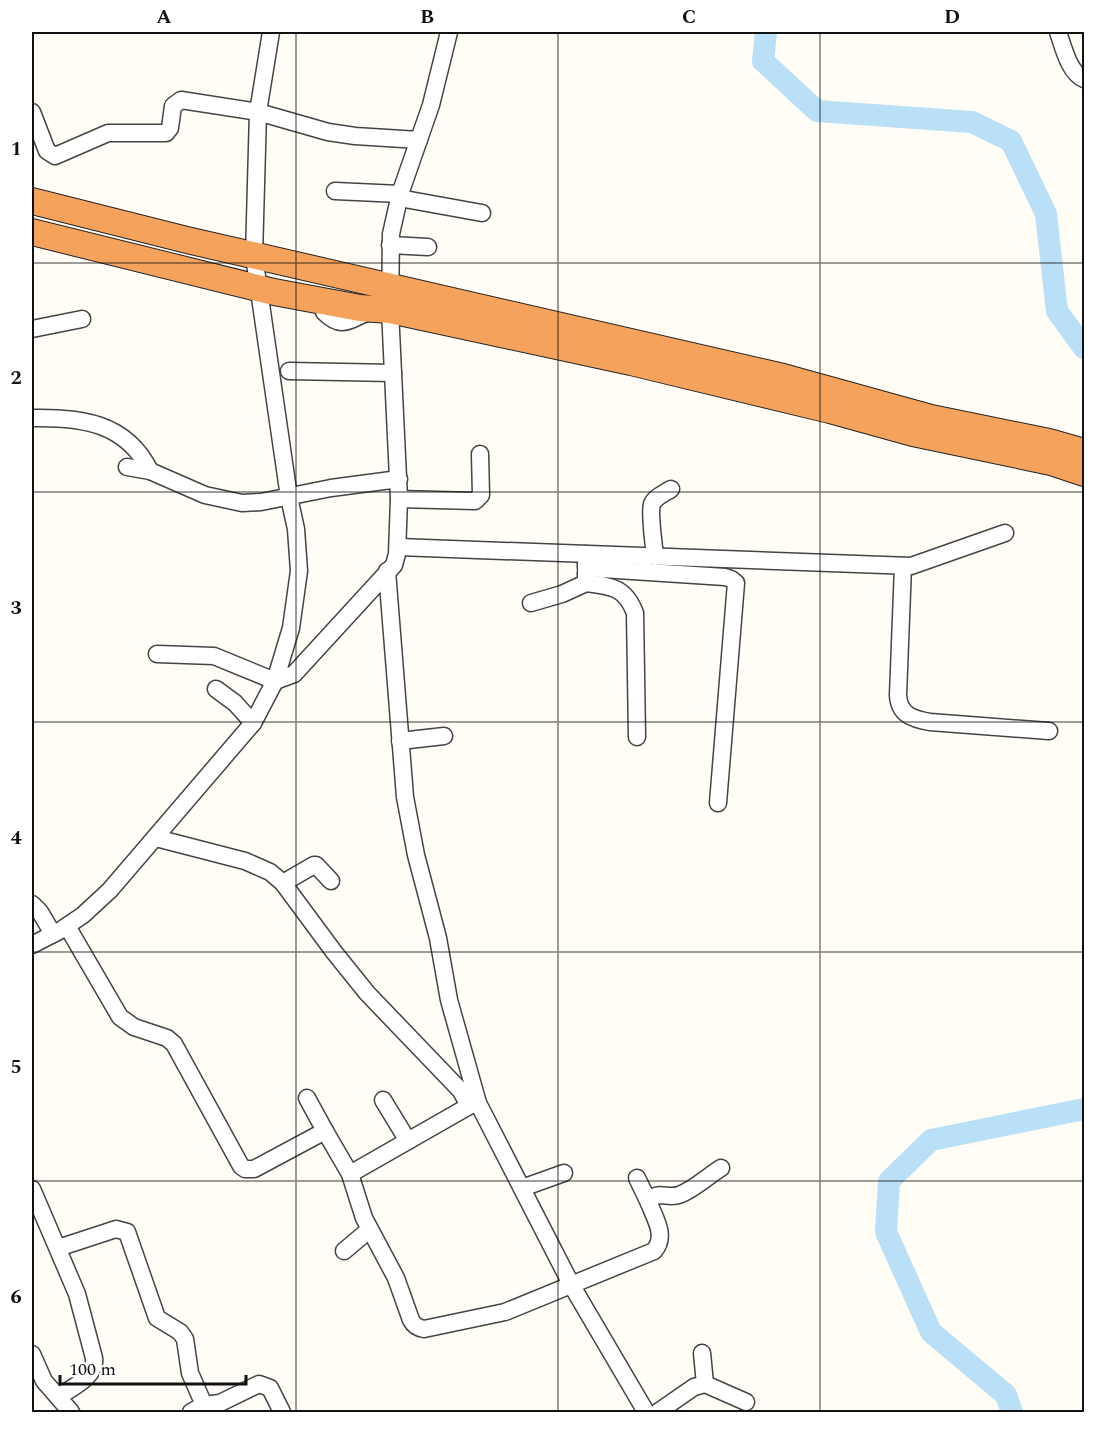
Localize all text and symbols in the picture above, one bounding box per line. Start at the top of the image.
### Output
text: A [156,2,172,32]
text: B [420,2,434,32]
text: C [682,2,696,32]
text: D [944,2,960,32]
text: 1 [10,134,22,164]
text: 2 [10,363,22,393]
text: 3 [10,593,22,623]
text: 4 [10,823,22,853]
text: 5 [10,1052,22,1082]
text: 6 [10,1282,22,1312]
scale bar [60,1348,246,1386]
text: 100 m [69,1356,116,1383]

